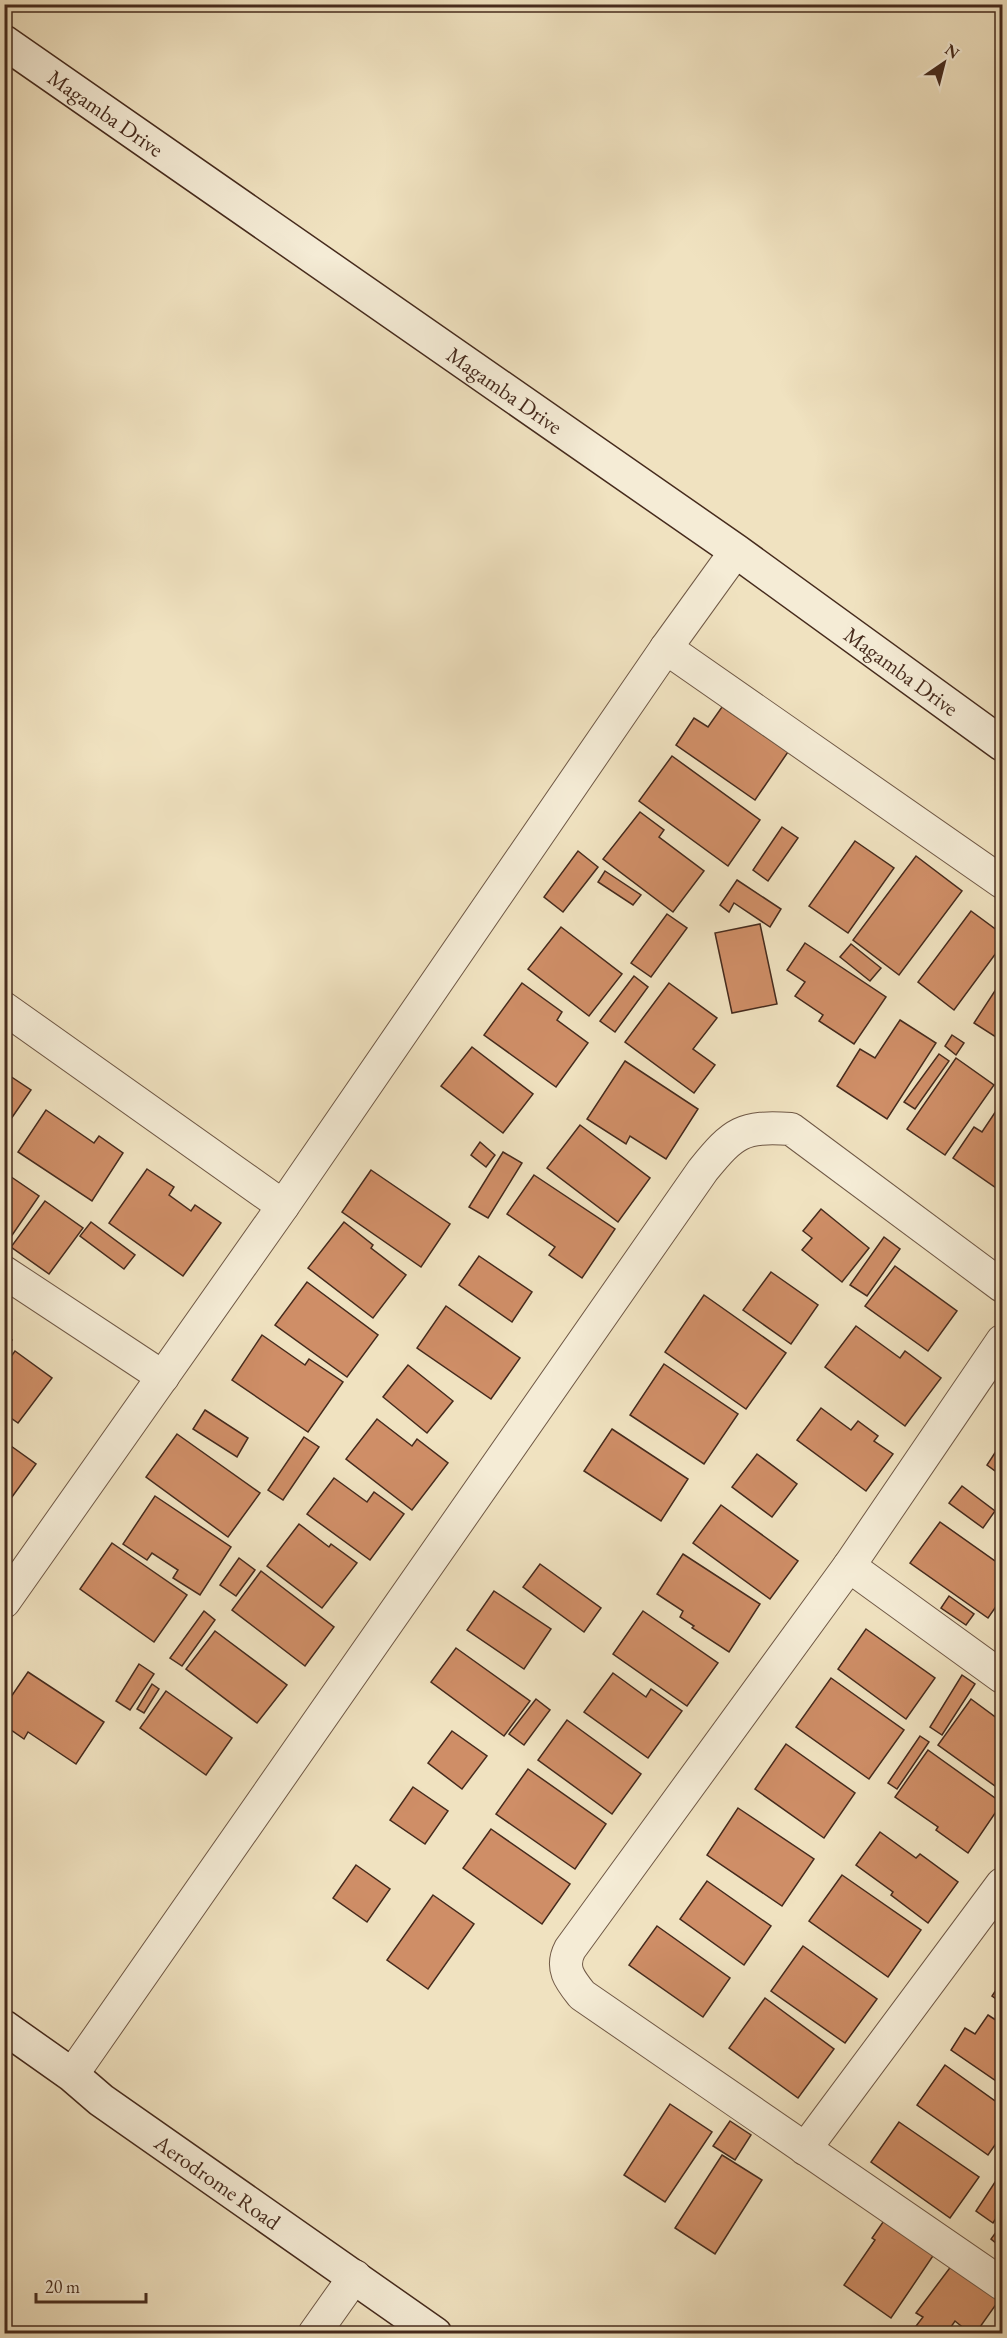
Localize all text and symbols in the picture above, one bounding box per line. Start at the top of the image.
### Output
north arrow [914,33,974,93]
text: N [941,39,964,63]
street label: Magamba Drive [42,63,169,164]
street label: Magamba Drive [441,340,568,441]
street label: Magamba Drive [838,620,965,723]
street label: Aerodrome Road [148,2127,287,2237]
scale bar [36,2266,146,2304]
text: 20 m [45,2275,80,2298]

